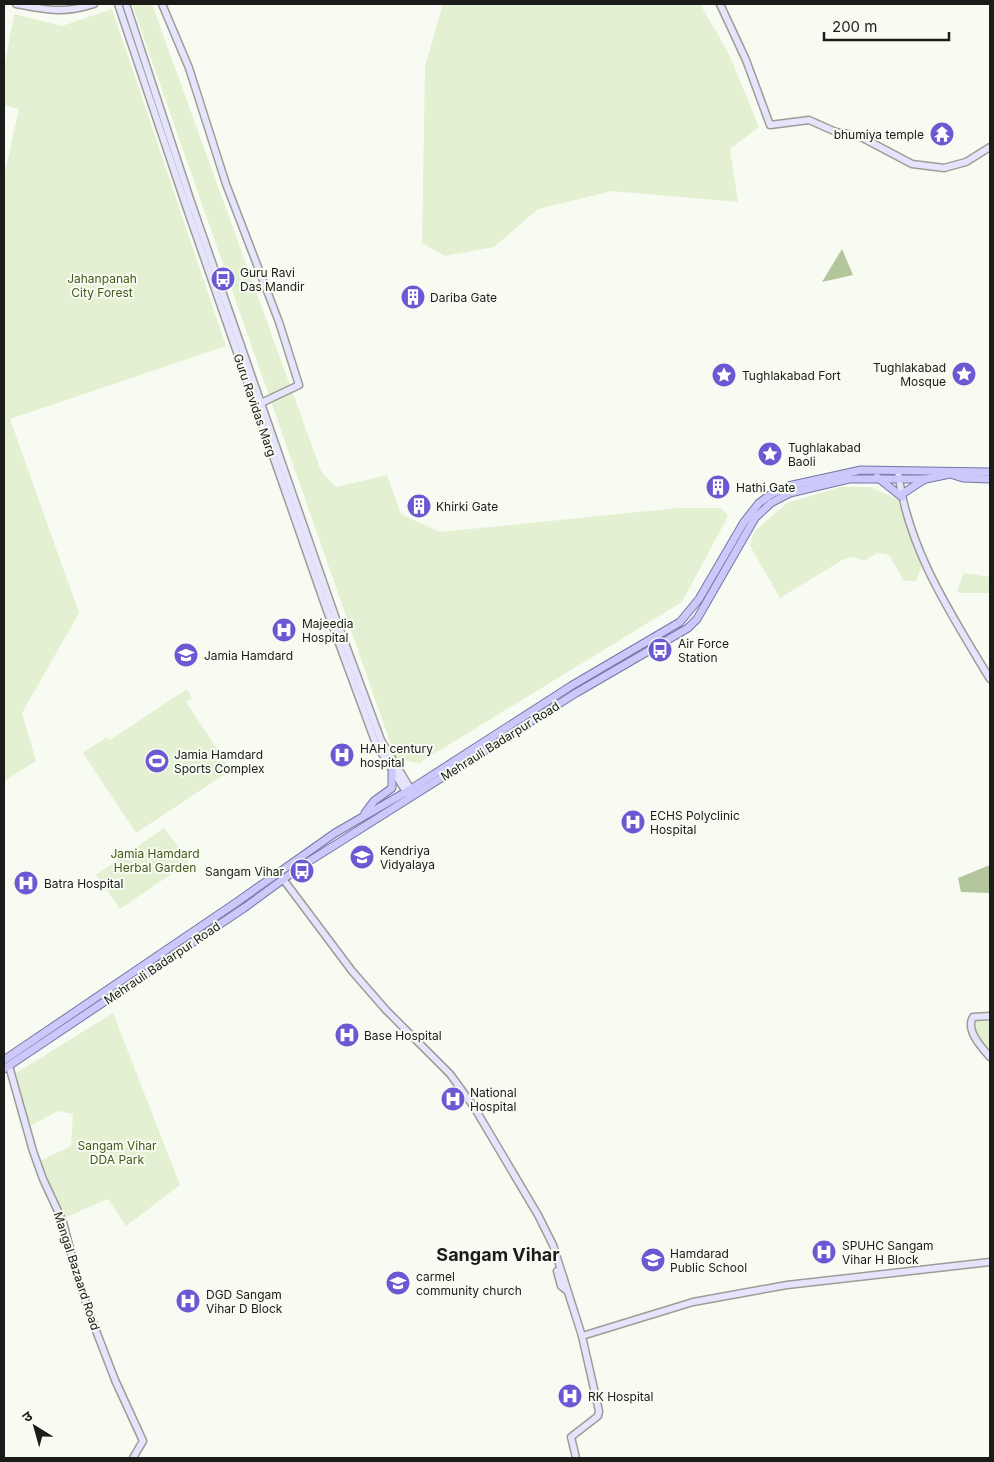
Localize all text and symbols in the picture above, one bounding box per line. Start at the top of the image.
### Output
scale bar [824,10,949,42]
text: 200 m [832,17,877,36]
temple icon: bhumiya temple [929,121,955,147]
place label: bhumiya temple [834,127,924,142]
place label: Guru Ravi Das Mandir [240,265,305,294]
bus stop icon: Guru Ravi Das Mandir [210,266,236,292]
park label: Jahanpanah City Forest [67,271,137,300]
building icon: Dariba Gate [400,284,426,310]
place label: Dariba Gate [430,290,497,305]
street label: Guru Ravidas Marg [230,352,280,458]
place label: Tughlakabad Mosque [873,360,946,389]
place icon: Tughlakabad Mosque [951,361,977,387]
place icon: Tughlakabad Fort [711,362,737,388]
place label: Tughlakabad Fort [742,368,841,383]
place label: Tughlakabad Baoli [788,440,861,469]
place icon: Tughlakabad Baoli [757,441,783,467]
building icon: Hathi Gate [705,474,731,500]
place label: Hathi Gate [736,480,795,495]
building icon: Khirki Gate [406,493,432,519]
place label: Khirki Gate [436,499,498,514]
place label: Majeedia Hospital [302,616,353,645]
hospital icon: Majeedia Hospital [271,617,297,643]
place label: Air Force Station [678,636,729,665]
bus stop icon: Air Force Station [647,637,673,663]
school or university icon: Jamia Hamdard [173,642,199,668]
place label: Jamia Hamdard [204,648,293,663]
street label: Mehrauli Badarpur Road [438,698,562,784]
place label: HAH century hospital [360,741,433,770]
hospital icon: HAH century hospital [329,742,355,768]
place label: Jamia Hamdard Sports Complex [174,747,265,776]
sports icon: Jamia Hamdard Sports Complex [144,748,170,774]
place label: ECHS Polyclinic Hospital [650,808,740,837]
hospital icon: ECHS Polyclinic Hospital [620,809,646,835]
place label: Kendriya Vidyalaya [380,843,435,872]
school or university icon: Kendriya Vidyalaya [349,844,375,870]
park label: Jamia Hamdard Herbal Garden [110,846,200,875]
bus stop icon: Sangam Vihar [289,858,315,884]
place label: Sangam Vihar [205,864,284,879]
hospital icon: Batra Hospital [13,870,39,896]
place label: Batra Hospital [44,876,123,891]
street label: Mehrauli Badarpur Road [101,918,223,1008]
hospital icon: Base Hospital [334,1022,360,1048]
place label: Base Hospital [364,1028,442,1043]
place label: National Hospital [470,1085,517,1114]
hospital icon: National Hospital [440,1086,466,1112]
park label: Sangam Vihar DDA Park [77,1138,157,1167]
street label: Mangal Bazaard Road [51,1210,103,1332]
place label: SPUHC Sangam Vihar H Block [842,1238,934,1267]
hospital icon: SPUHC Sangam Vihar H Block [811,1239,837,1265]
district label: Sangam Vihar [436,1244,560,1265]
place label: Hamdarad Public School [670,1246,747,1275]
school or university icon: Hamdarad Public School [640,1247,666,1273]
place label: carmel community church [416,1269,522,1298]
school or university icon: carmel community church [385,1270,411,1296]
place label: DGD Sangam Vihar D Block [206,1287,283,1316]
hospital icon: DGD Sangam Vihar D Block [175,1288,201,1314]
hospital icon: RK Hospital [557,1383,583,1409]
place label: RK Hospital [588,1389,654,1404]
north arrow [10,1402,60,1452]
text: उ [18,1406,36,1425]

